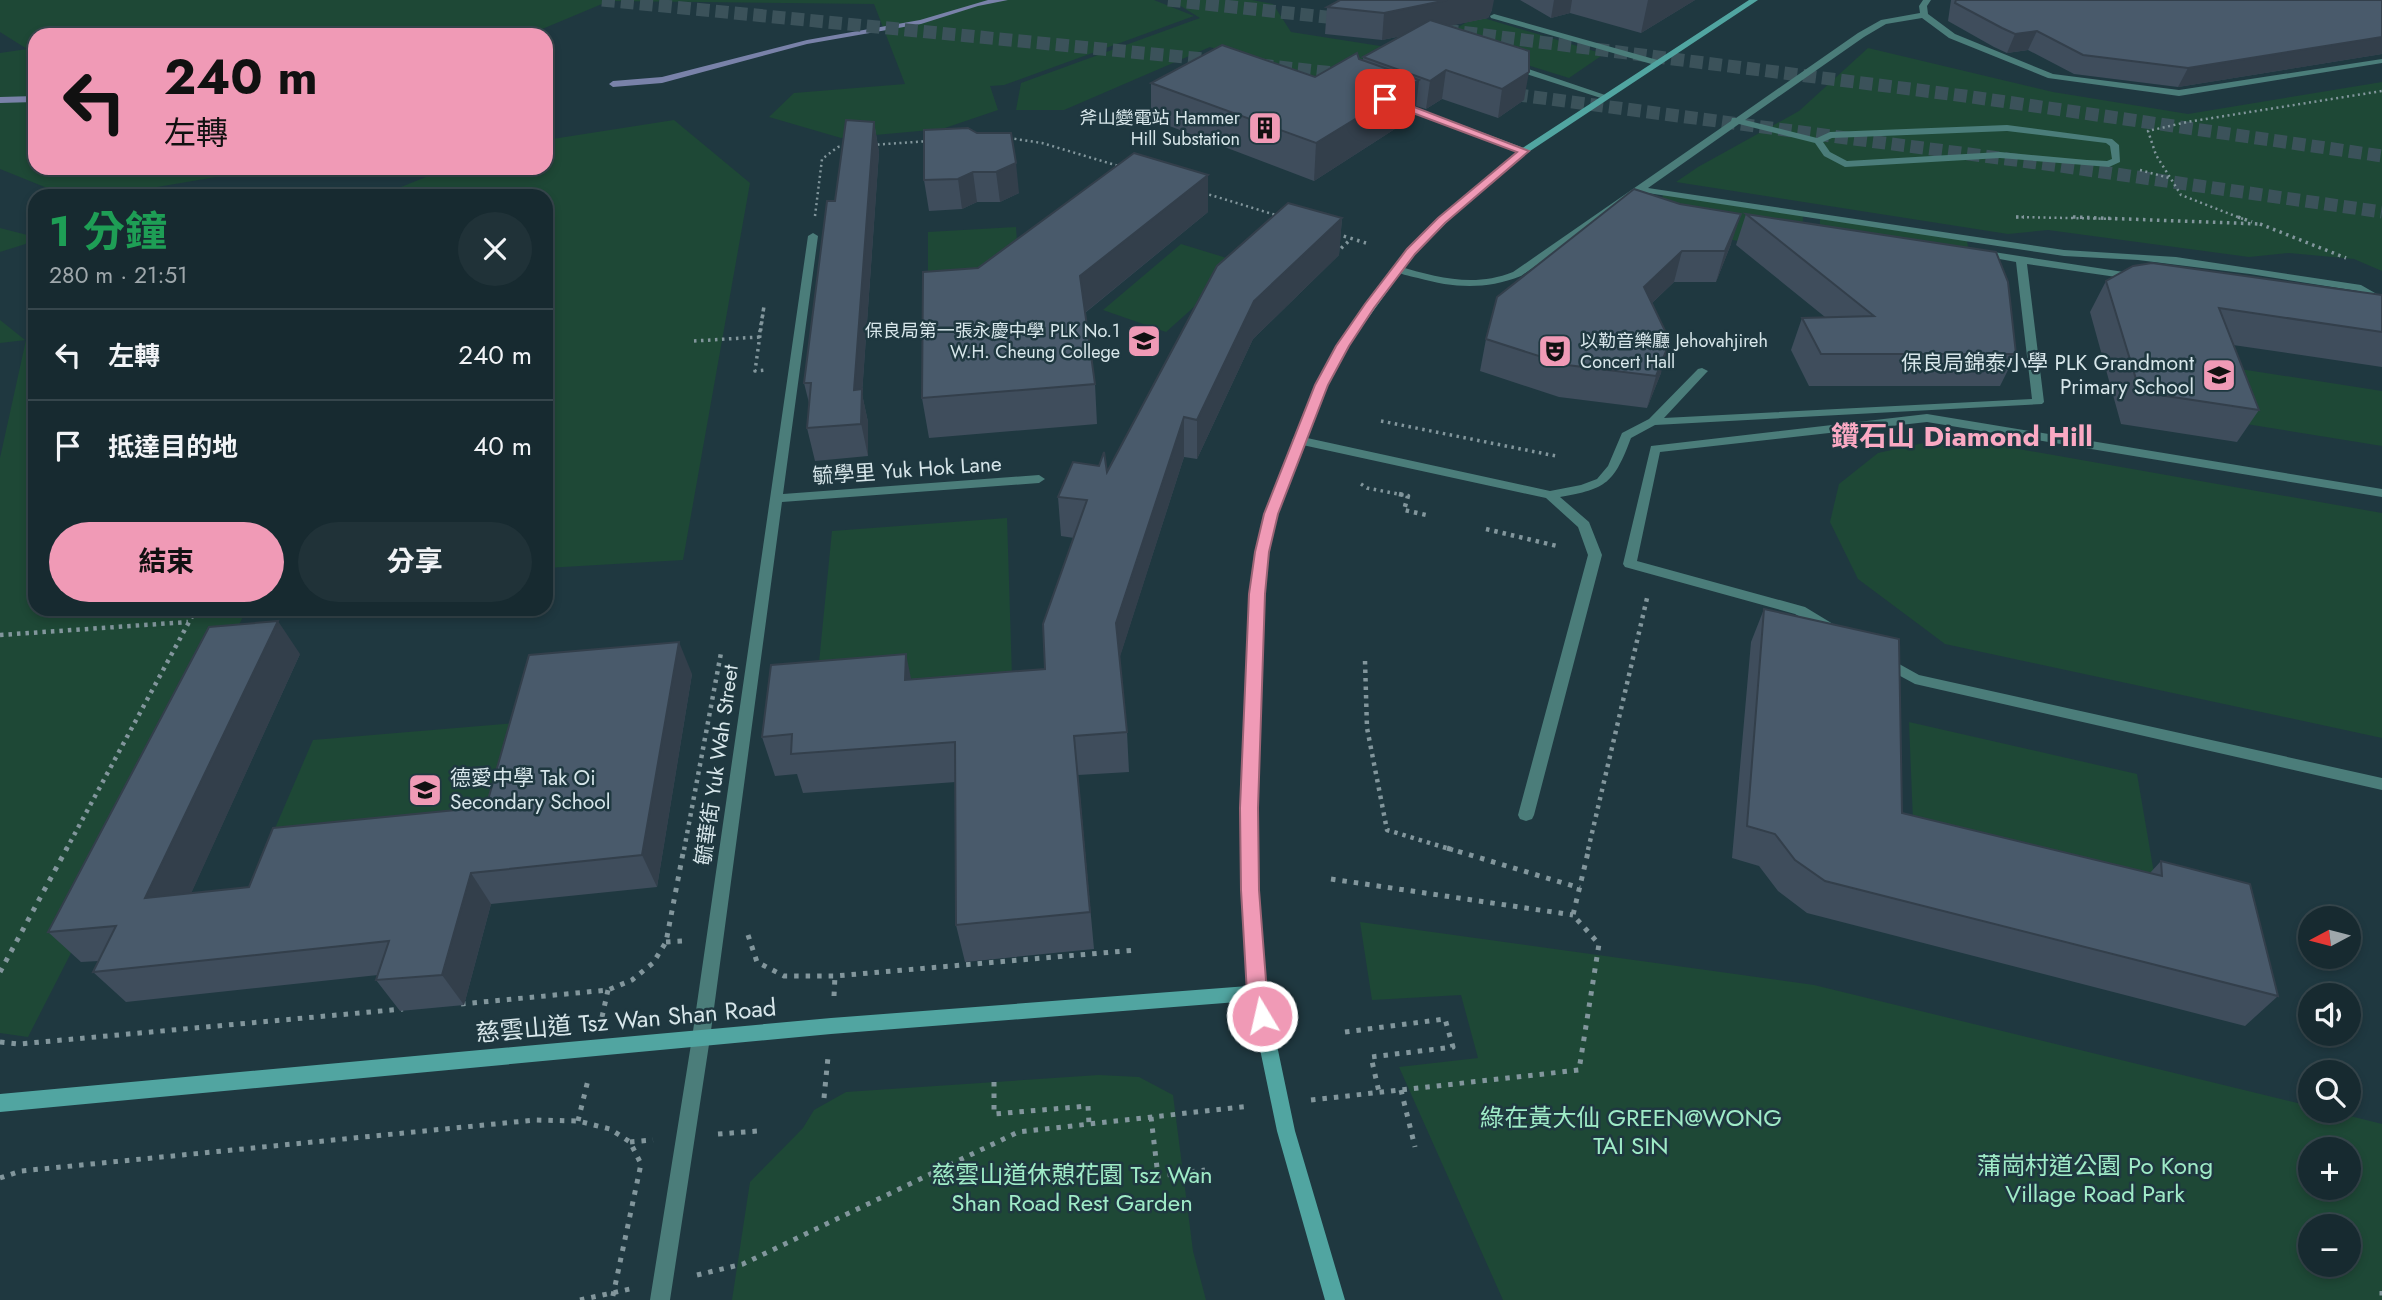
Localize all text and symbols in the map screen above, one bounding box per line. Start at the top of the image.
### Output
text: 240 m [164,42,318,112]
icon: left [49,56,140,147]
pin [1355,69,1415,129]
icon: arrive [1366,80,1404,118]
place label: 斧山變電站 Hammer Hill Substation [1080,105,1241,152]
building icon: 斧山變電站 Hammer Hill Substation [1246,109,1284,147]
text: 左轉 [164,110,228,156]
text: 1 分鐘 [49,201,167,262]
button: close [458,212,532,286]
text: 280 m · 21:51 [49,258,188,292]
place label: 保良局第一張永慶中學 PLK No.1 W.H. Cheung College [865,318,1120,365]
school or university icon: 保良局第一張永慶中學 PLK No.1 W.H. Cheung College [1125,322,1163,360]
place label: 以勒音樂廳 Jehovahjireh Concert Hall [1580,328,1768,375]
theatre icon: 以勒音樂廳 Jehovahjireh Concert Hall [1536,332,1574,370]
icon: left [49,336,87,374]
text: 240 m [458,336,532,374]
text: 左轉 [108,337,160,375]
place label: 保良局錦泰小學 PLK Grandmont Primary School [1901,348,2194,402]
school or university icon: 保良局錦泰小學 PLK Grandmont Primary School [2200,356,2238,394]
district label: 鑽石山 Diamond Hill [1831,416,2093,457]
icon: arrive [49,427,87,465]
text: 40 m [473,427,532,465]
text: 抵達目的地 [108,428,238,466]
street label: 毓學里 Yuk Hok Lane [811,448,1003,492]
button: 結束 [49,522,284,602]
button: 分享 [298,522,532,602]
street label: 毓華街 Yuk Wah Street [688,663,746,867]
place label: 德愛中學 Tak Oi Secondary School [450,763,611,817]
school or university icon: 德愛中學 Tak Oi Secondary School [406,771,444,809]
north arrow [2298,906,2361,970]
map controls [2298,906,2361,1277]
position arrow [1225,979,1299,1053]
button: sound [2298,983,2361,1046]
street label: 慈雲山道 Tsz Wan Shan Road [474,989,778,1051]
button: search [2298,1060,2361,1123]
park label: 綠在⿈⼤仙 GREEN@WONG TAI SIN [1480,1100,1782,1163]
button: + [2298,1137,2361,1200]
park label: 蒲崗村道公園 Po Kong Village Road Park [1977,1148,2213,1211]
park label: 慈雲山道休憩花園 Tsz Wan Shan Road Rest Garden [931,1157,1213,1220]
button: − [2298,1214,2361,1277]

